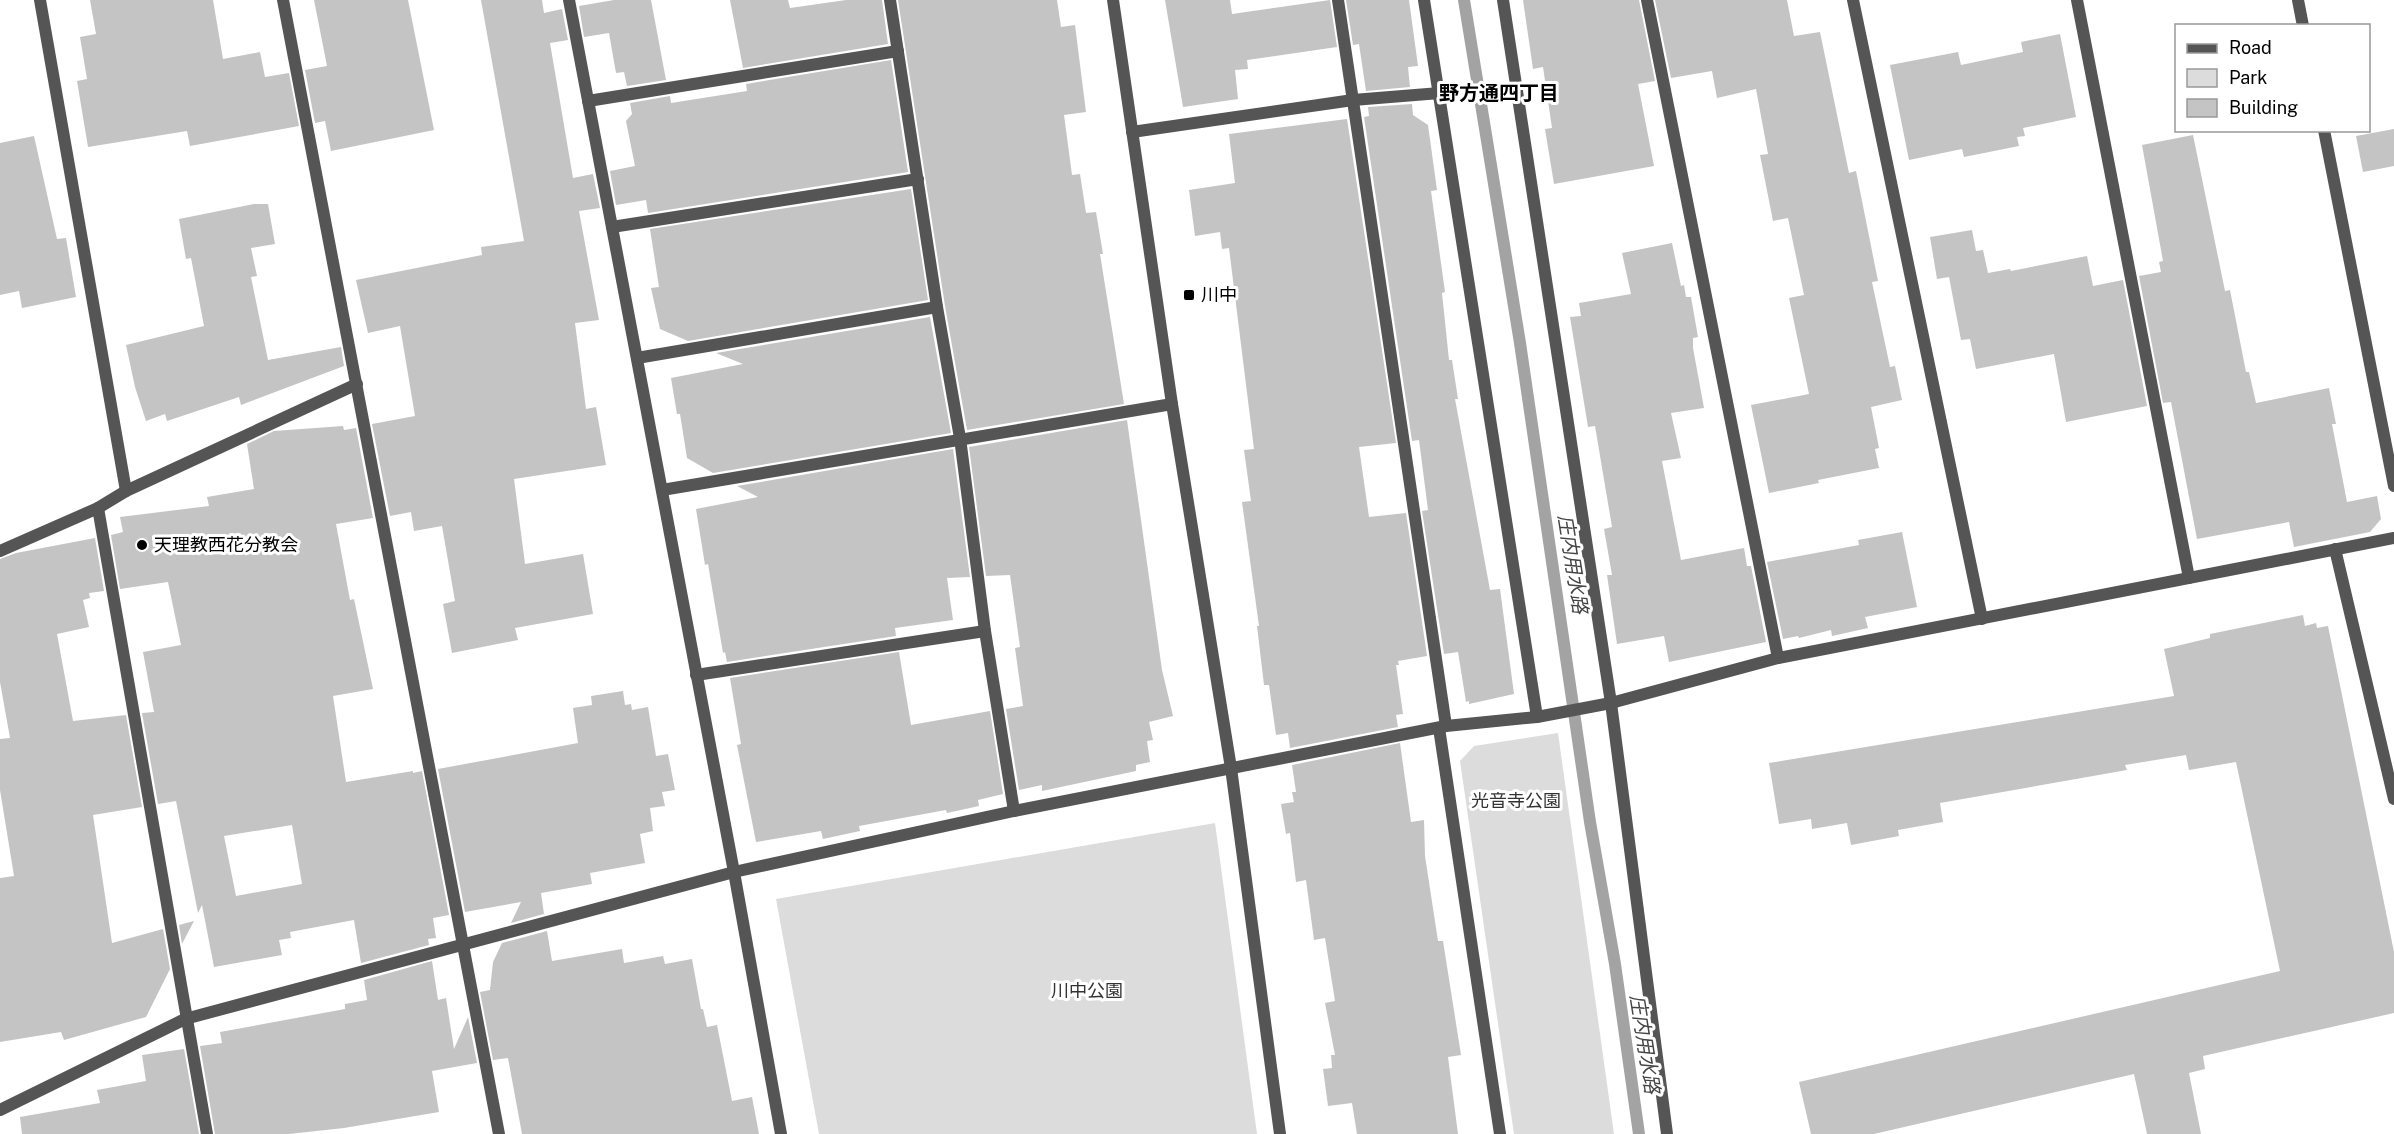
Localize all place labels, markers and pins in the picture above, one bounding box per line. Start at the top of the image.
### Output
place label: 川中 [1201,284,1237,305]
marker: 川中 [1182,288,1196,302]
place label: 天理教西花分教会 [154,534,298,555]
marker: 天理教西花分教会 [135,538,149,552]

